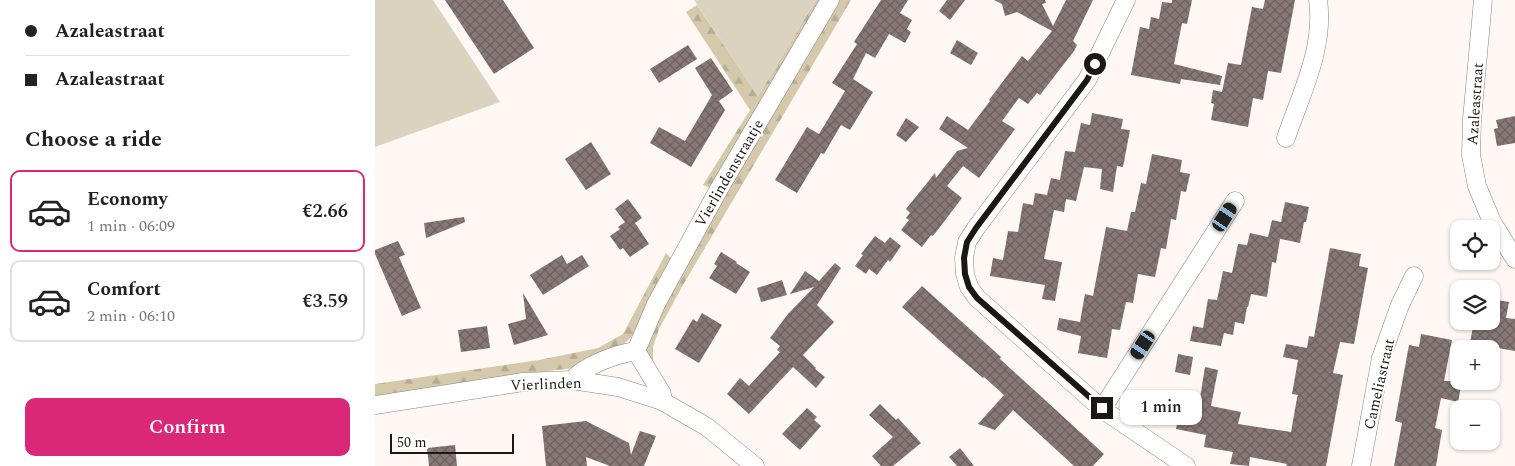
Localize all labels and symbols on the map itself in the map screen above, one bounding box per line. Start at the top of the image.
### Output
route start [1084,53,1106,75]
street label: Azaleastraat [1461,62,1490,146]
street label: Vierlindenstraatje [689,115,770,231]
car [1210,200,1239,234]
car [1128,328,1157,362]
street label: Cameliastraat [1358,336,1401,432]
street label: Vierlinden [510,372,582,397]
callout: 1 min [1119,390,1202,426]
route end [1091,397,1113,419]
scale bar [390,431,514,454]

